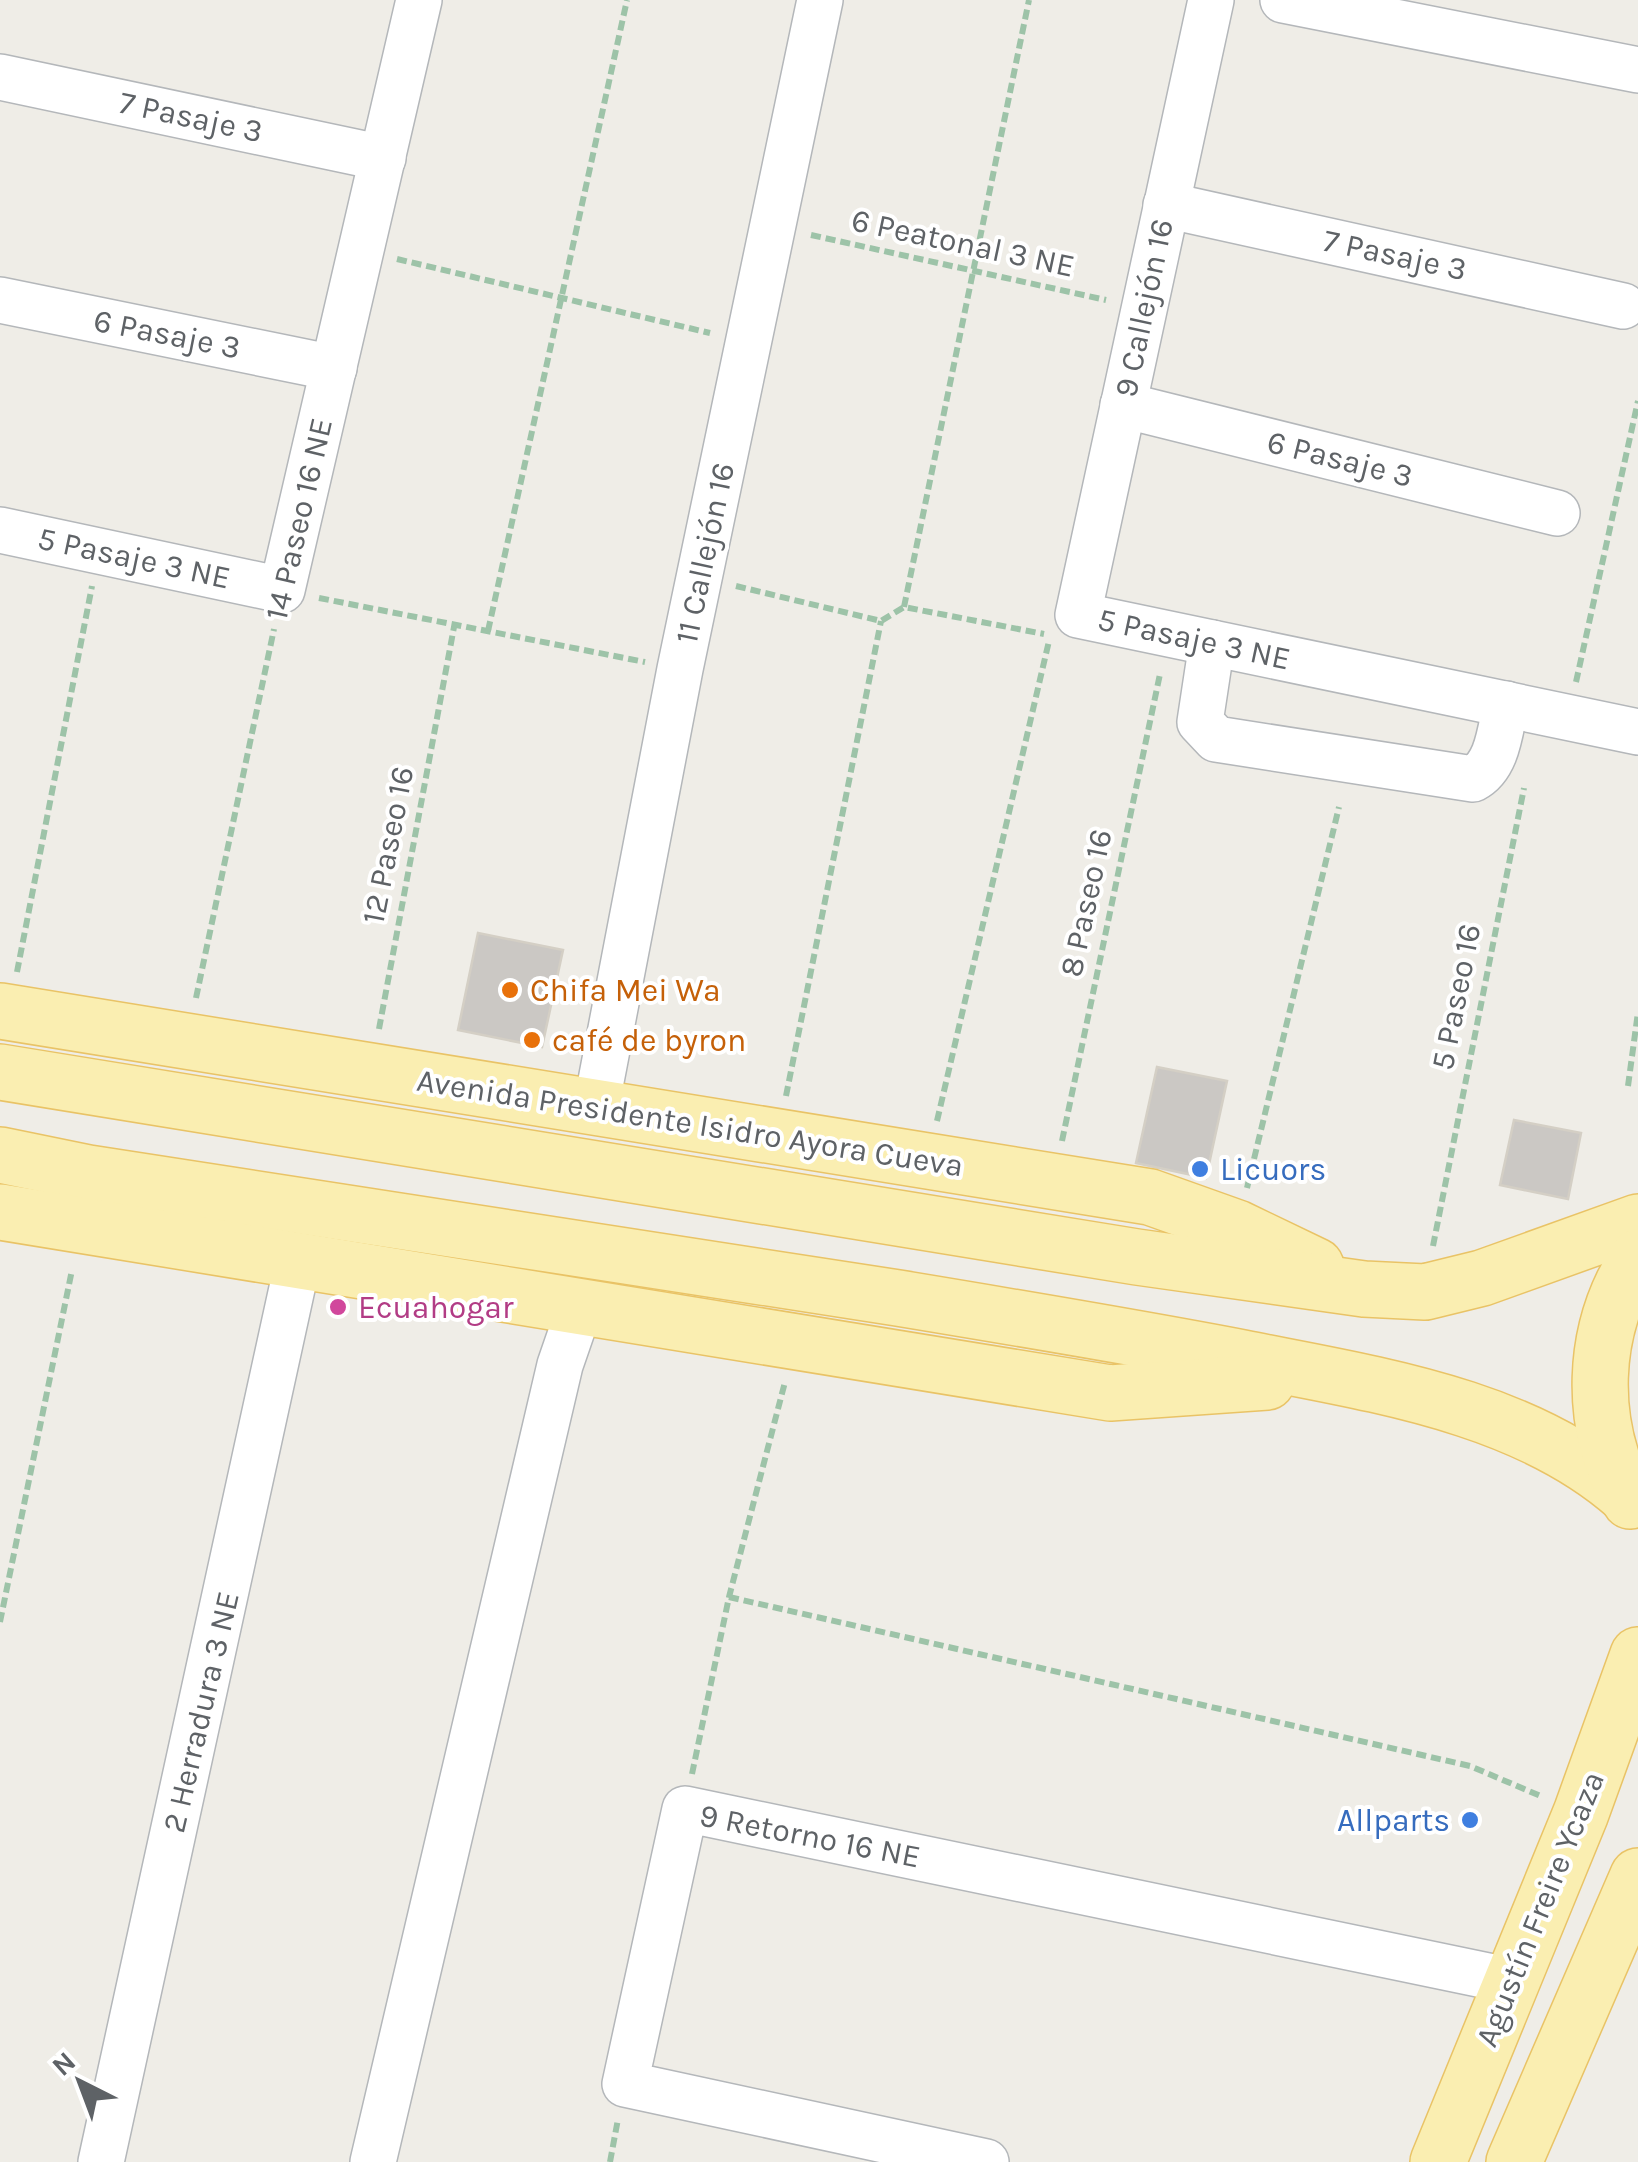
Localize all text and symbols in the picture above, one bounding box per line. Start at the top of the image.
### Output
street label: 7 Pasaje 3 [116,84,266,150]
street label: 6 Peatonal 3 NE [848,201,1078,285]
street label: 9 Callejón 16 [1107,216,1181,400]
street label: 7 Pasaje 3 [1320,222,1470,288]
street label: 6 Pasaje 3 [91,302,243,366]
street label: 14 Paseo 16 NE [258,414,340,624]
street label: 6 Pasaje 3 [1263,423,1417,495]
street label: 11 Callejón 16 [668,459,742,647]
street label: 5 Pasaje 3 NE [34,520,234,596]
street label: 5 Pasaje 3 NE [1094,601,1294,677]
street label: 12 Paseo 16 [355,763,421,927]
street label: 8 Paseo 16 [1052,826,1120,980]
street label: 5 Paseo 16 [1424,921,1488,1073]
place label: Chifa Mei Wa [530,972,721,1009]
marker: Chifa Mei Wa [499,979,521,1001]
place label: café de byron [552,1022,746,1059]
marker: café de byron [521,1029,543,1051]
street label: Avenida Presidente Isidro Ayora Cueva [414,1061,966,1185]
place label: Licuors [1220,1151,1326,1188]
marker: Licuors [1189,1158,1211,1180]
place label: Ecuahogar [358,1289,514,1326]
marker: Ecuahogar [327,1296,349,1318]
street label: 2 Herradura 3 NE [155,1588,247,1836]
street label: Agustín Freire Ycaza [1468,1766,1612,2052]
street label: 9 Retorno 16 NE [696,1796,924,1876]
place label: Allparts [1337,1802,1450,1839]
marker: Allparts [1459,1809,1481,1831]
north arrow [30,2032,130,2132]
text: N [45,2045,82,2083]

